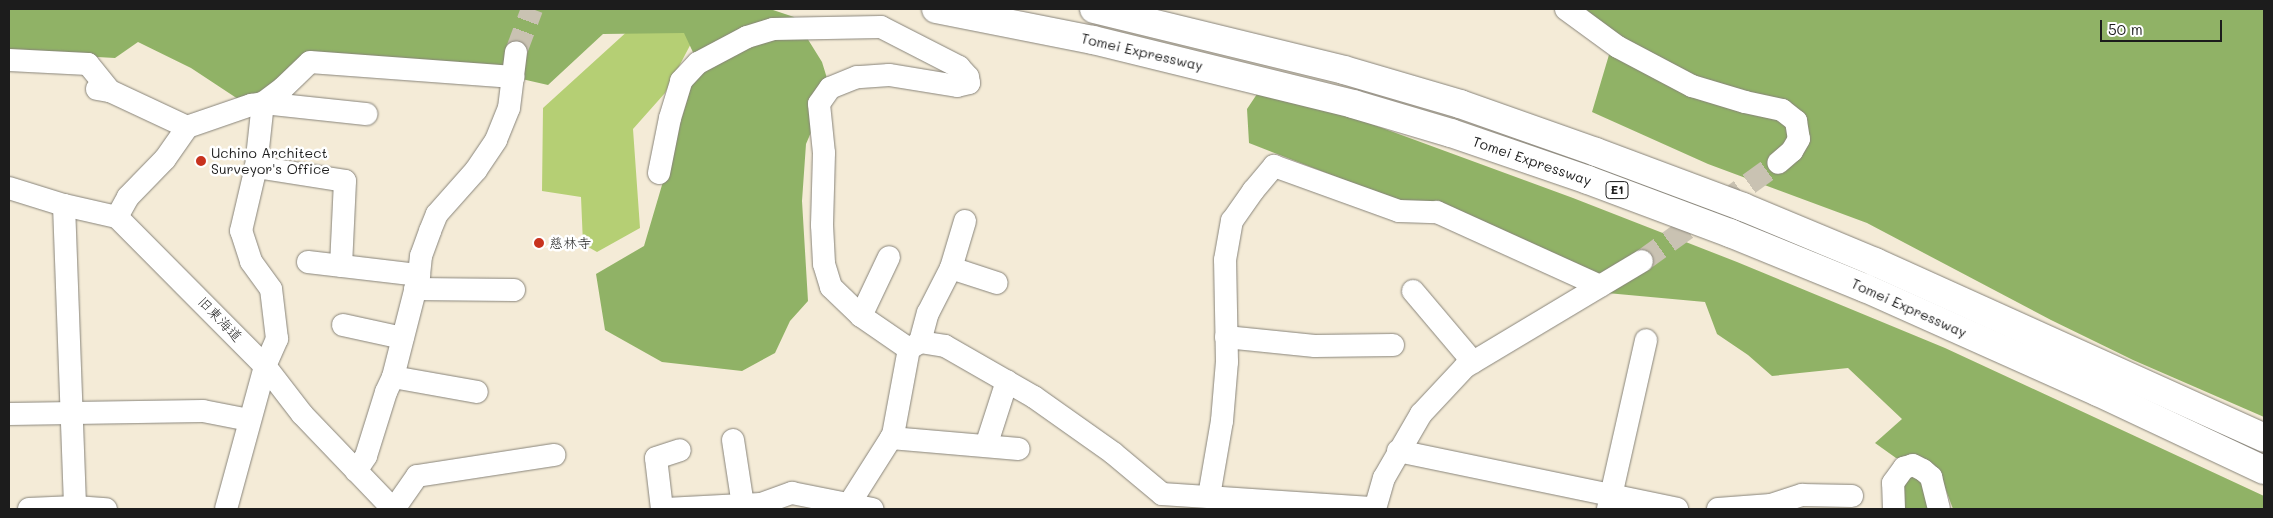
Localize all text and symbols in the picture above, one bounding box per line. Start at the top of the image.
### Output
scale bar [2103,10,2226,42]
text: 50 m [2108,19,2143,39]
street label: Tomei Expressway [1079,30,1205,74]
street label: Tomei Expressway [1470,133,1594,189]
place label: Uchino Architect Surveyor's Office [211,145,330,178]
marker: Uchino Architect Surveyor's Office [195,155,207,167]
road number: E1 [1604,180,1630,200]
place label: 慈林寺 [549,235,591,251]
marker: 慈林寺 [533,237,545,249]
street label: Tomei Expressway [1849,275,1969,341]
street label: 旧東海道 [195,293,245,345]

